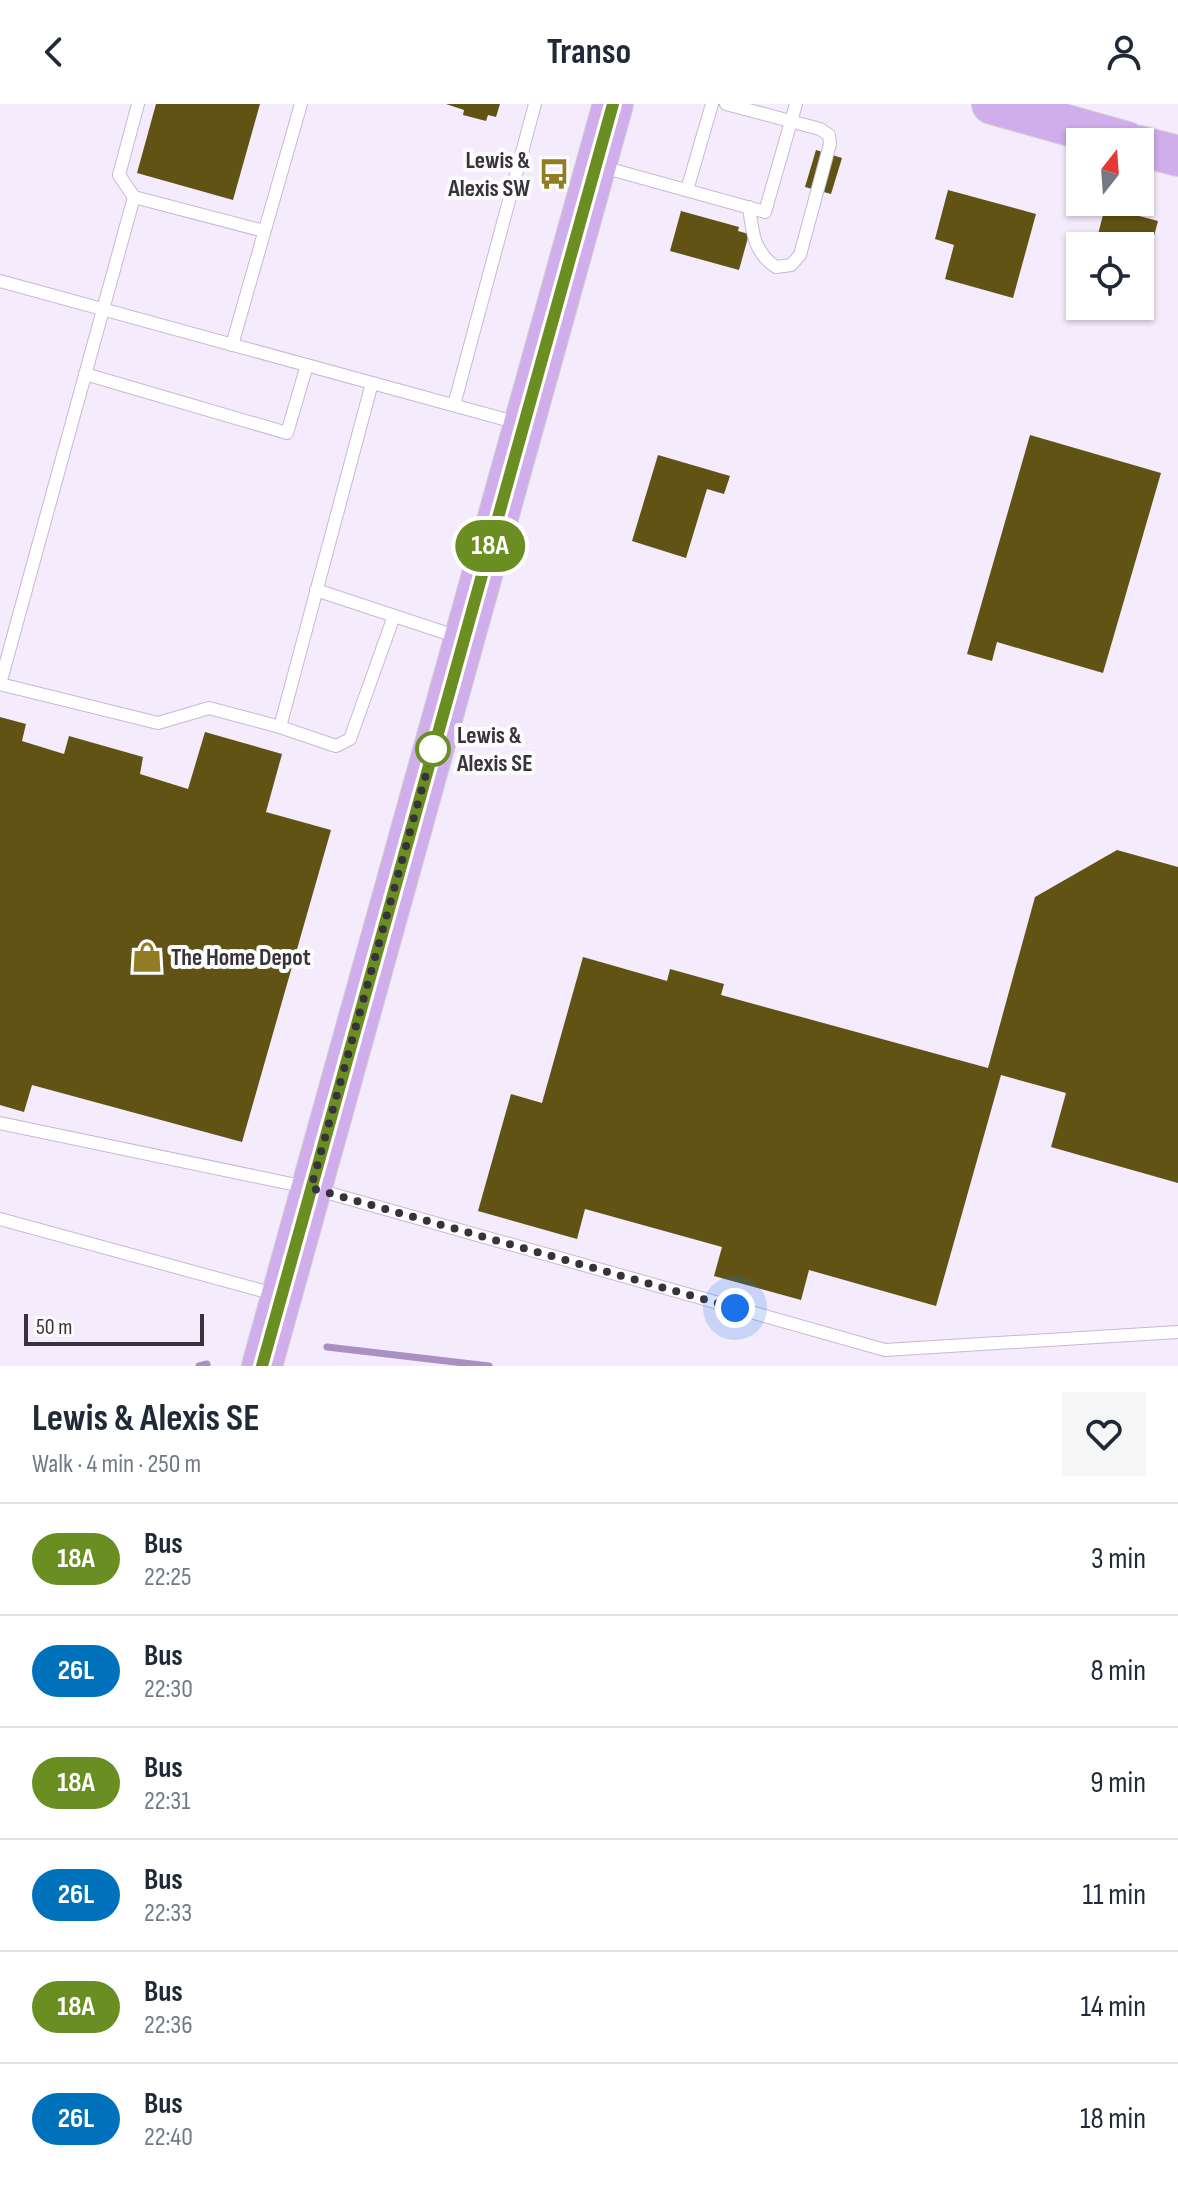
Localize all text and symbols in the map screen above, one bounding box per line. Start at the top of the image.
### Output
icon: back [32,30,76,74]
icon: person [1102,30,1146,74]
text: Transo [547,31,631,74]
north arrow [1066,128,1154,216]
map controls [1066,128,1154,320]
place label: Lewis & Alexis SW [447,146,530,203]
bus stop icon: Lewis & Alexis SW [537,157,571,191]
button: locate [1066,232,1154,320]
line badge: 18A [444,520,536,572]
text: 18A [471,529,509,562]
place label: Lewis & Alexis SE [456,721,533,778]
marker: Lewis & Alexis SE [416,732,450,766]
shop icon: The Home Depot [130,940,164,974]
place label: The Home Depot [171,943,311,972]
your location [715,1288,755,1328]
scale bar [24,1310,204,1346]
text: 50 m [36,1314,72,1341]
button: heart [1062,1392,1146,1476]
text: Lewis & Alexis SE [32,1396,260,1441]
text: Walk · 4 min · 250 m [32,1449,201,1480]
text: Bus [144,1526,183,1562]
text: 3 min [1091,1541,1146,1577]
text: 18A [57,1542,95,1575]
text: 22:25 [144,1562,192,1593]
text: Bus [144,1638,183,1674]
text: 8 min [1090,1653,1146,1689]
text: 26L [58,1654,94,1687]
text: 22:30 [144,1674,193,1705]
text: Bus [144,1750,183,1786]
text: 9 min [1090,1765,1146,1801]
text: 18A [57,1766,95,1799]
text: 22:31 [144,1786,190,1817]
text: Bus [144,1862,183,1898]
text: 11 min [1083,1877,1146,1913]
text: 26L [58,1878,94,1911]
text: 22:33 [144,1898,192,1929]
text: Bus [144,1974,183,2010]
text: 14 min [1081,1989,1146,2025]
text: 18A [57,1990,95,2023]
text: 22:36 [144,2010,193,2041]
text: Bus [144,2086,183,2122]
text: 18 min [1080,2101,1146,2137]
text: 26L [58,2102,94,2135]
text: 22:40 [144,2122,193,2153]

